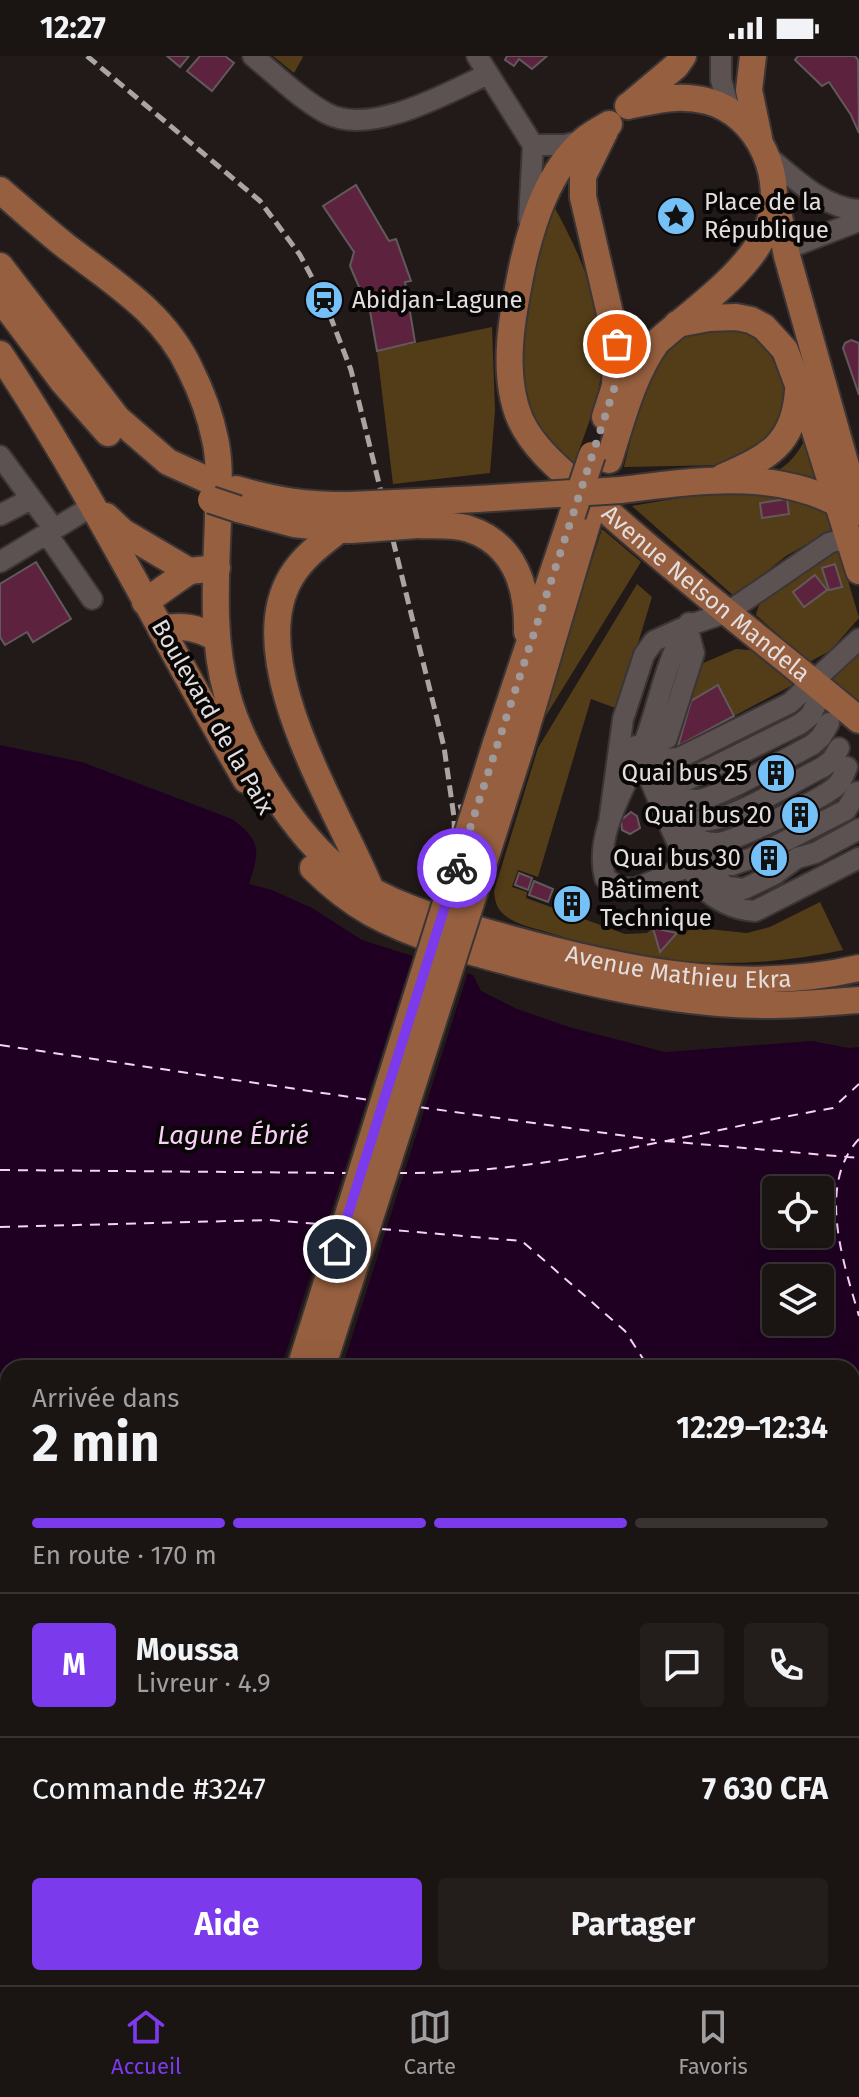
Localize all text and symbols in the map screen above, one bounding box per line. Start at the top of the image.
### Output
text: 12:27 [40,10,106,46]
place label: Place de la République [704,188,829,244]
place icon: Place de la République [655,195,697,237]
station icon: Abidjan-Lagune [303,279,345,321]
place label: Abidjan-Lagune [352,286,523,314]
pin [583,310,651,378]
icon: bag [595,322,639,366]
street label: Avenue Nelson Mandela [596,499,816,688]
street label: Boulevard de la Paix [146,615,280,820]
building icon: Quai bus 25 [755,752,797,794]
place label: Quai bus 25 [622,759,748,787]
building icon: Quai bus 20 [779,794,821,836]
place label: Quai bus 20 [644,801,772,829]
courier [417,828,497,908]
building icon: Quai bus 30 [748,837,790,879]
place label: Quai bus 30 [613,844,741,872]
icon: bike [435,846,479,890]
place label: Bâtiment Technique [600,876,712,932]
building icon: Bâtiment Technique [551,883,593,925]
street label: Avenue Mathieu Ekra [563,940,792,994]
water label: Lagune Ébrié [157,1120,309,1151]
map controls [762,1176,834,1336]
button: locate [762,1176,834,1248]
pin [303,1215,371,1283]
icon: home [315,1227,359,1271]
button: layers [762,1264,834,1336]
text: Arrivée dans [32,1383,179,1414]
text: 12:29–12:34 [676,1410,828,1446]
text: 2 min [32,1412,160,1475]
text: En route · 170 m [32,1540,217,1571]
button: chat [640,1623,724,1707]
button: phone [744,1623,828,1707]
text: Moussa [136,1632,239,1668]
text: M [62,1647,86,1683]
text: Livreur · 4.9 [136,1668,271,1699]
text: Commande #3247 [32,1771,266,1807]
text: 7 630 CFA [702,1771,828,1807]
button: Aide [32,1878,422,1970]
button: Partager [438,1878,828,1970]
tab: Accueil [111,2005,182,2080]
tab: Carte [404,2005,456,2080]
tab: Favoris [678,2005,748,2080]

